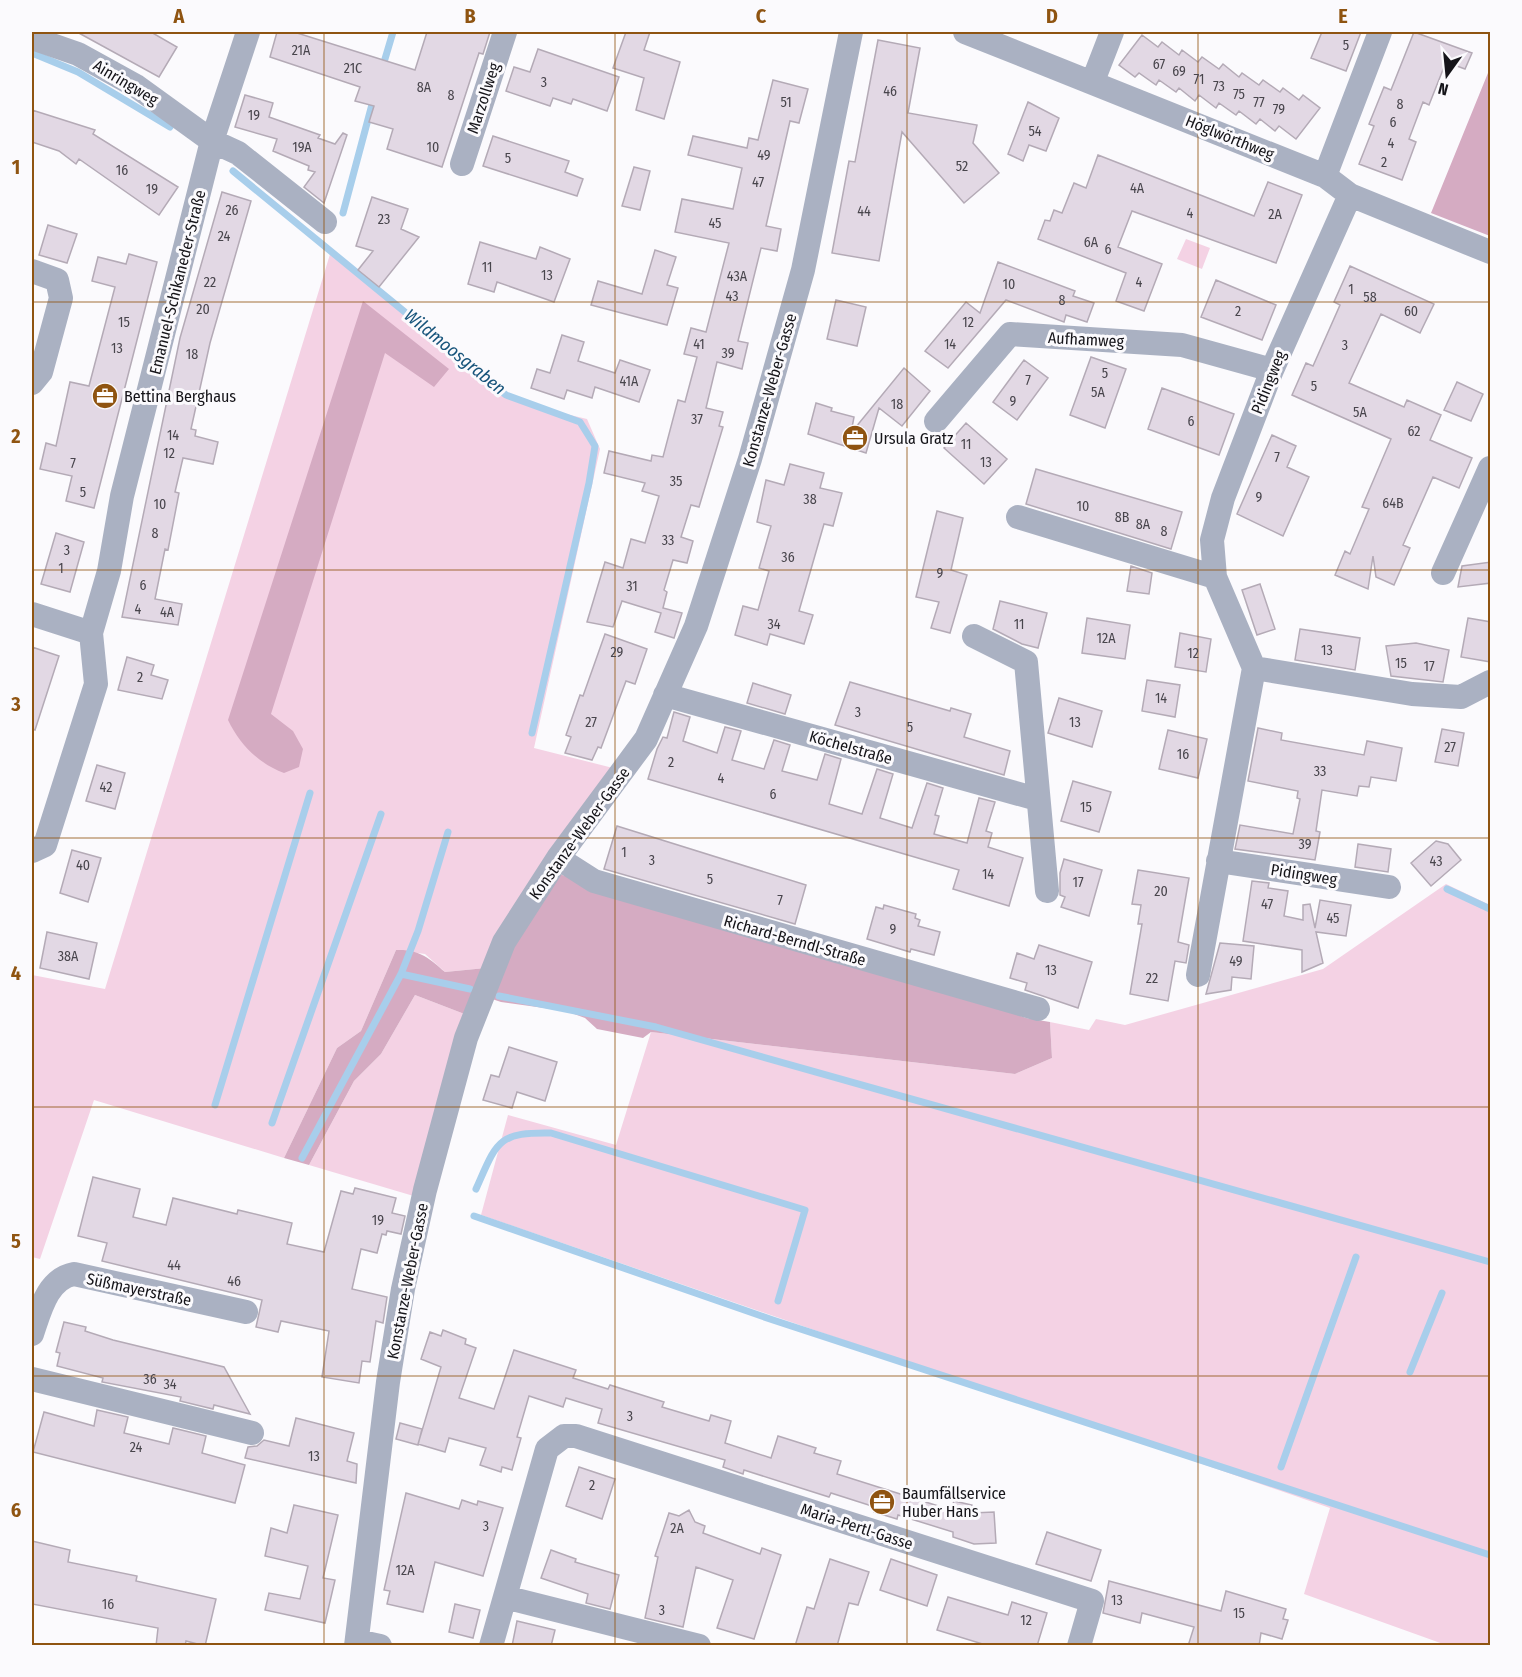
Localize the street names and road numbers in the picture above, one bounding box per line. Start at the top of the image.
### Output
street label: Ainringweg [90,56,162,109]
street label: Marzollweg [463,60,504,136]
street label: Höglwörthweg [1183,111,1277,164]
street label: Emanuel-Schikaneder-Straße [145,188,210,376]
street label: Konstanze-Weber-Gasse [738,311,801,469]
street label: Aufhamweg [1047,328,1125,351]
street label: Pidingweg [1247,347,1290,417]
street label: Köchelstraße [807,727,895,768]
street label: Konstanze-Weber-Gasse [525,763,634,903]
street label: Pidingweg [1269,860,1339,889]
street label: Richard-Berndl-Straße [722,911,868,970]
street label: Konstanze-Weber-Gasse [383,1201,432,1361]
street label: Süßmayerstraße [85,1269,193,1310]
street label: Maria-Pertl-Gasse [798,1499,916,1554]

